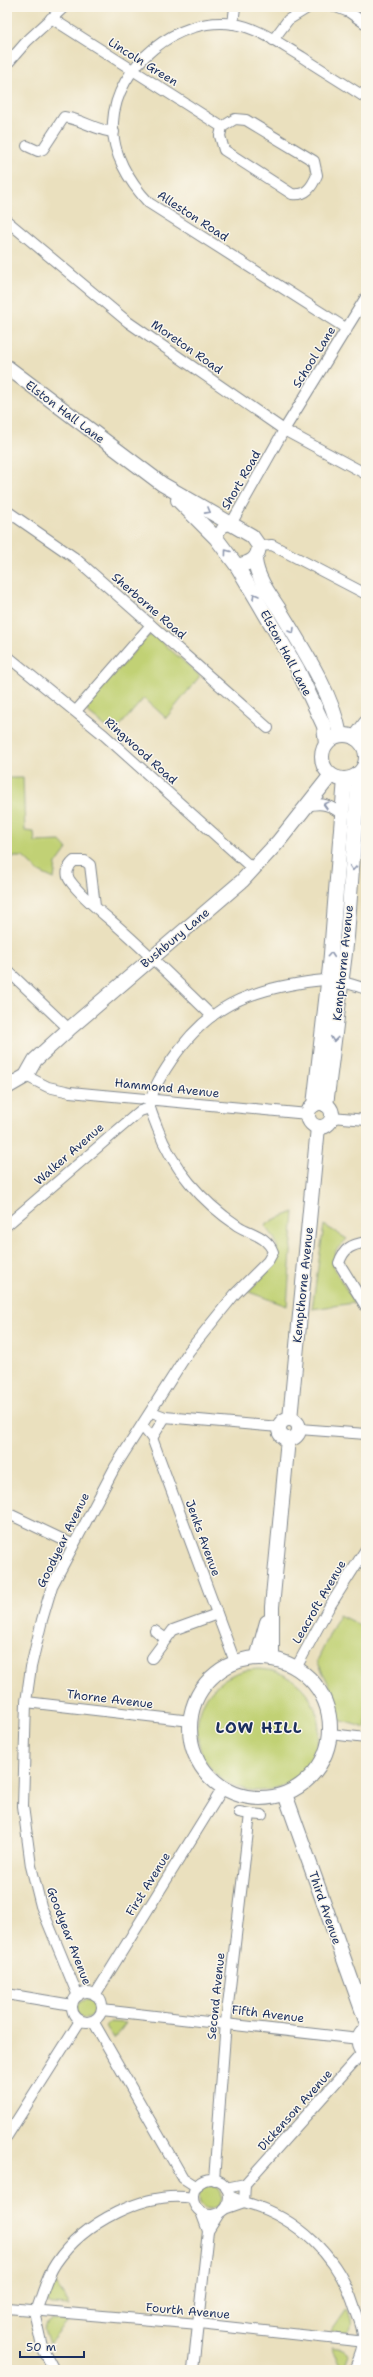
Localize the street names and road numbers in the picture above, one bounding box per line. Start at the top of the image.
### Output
street label: Lincoln Green [105,34,181,90]
street label: Alleston Road [154,187,232,245]
street label: Moreton Road [148,316,226,378]
street label: School Lane [289,323,339,391]
street label: Elston Hall Lane [22,377,108,447]
street label: Short Road [218,447,265,513]
street label: Sherborne Road [108,569,190,643]
street label: Elston Hall Lane [257,607,316,699]
street label: Ringwood Road [101,714,181,788]
street label: Bushbury Lane [137,904,213,972]
street label: Kempthorne Avenue [329,904,357,1022]
street label: Hammond Avenue [114,1075,220,1101]
street label: Walker Avenue [31,1119,107,1189]
street label: Kempthorne Avenue [289,1226,317,1344]
street label: Goodyear Avenue [33,1490,93,1590]
street label: Jenks Avenue [182,1498,224,1579]
street label: Leacroft Avenue [288,1557,350,1647]
street label: Thorne Avenue [66,1686,154,1712]
street label: First Avenue [122,1849,174,1919]
street label: Third Avenue [305,1869,345,1947]
street label: Goodyear Avenue [43,1885,95,1988]
street label: Second Avenue [203,1951,229,2040]
street label: Fifth Avenue [231,2002,305,2026]
street label: Dickenson Avenue [254,2066,336,2154]
street label: Fourth Avenue [145,2299,231,2323]

